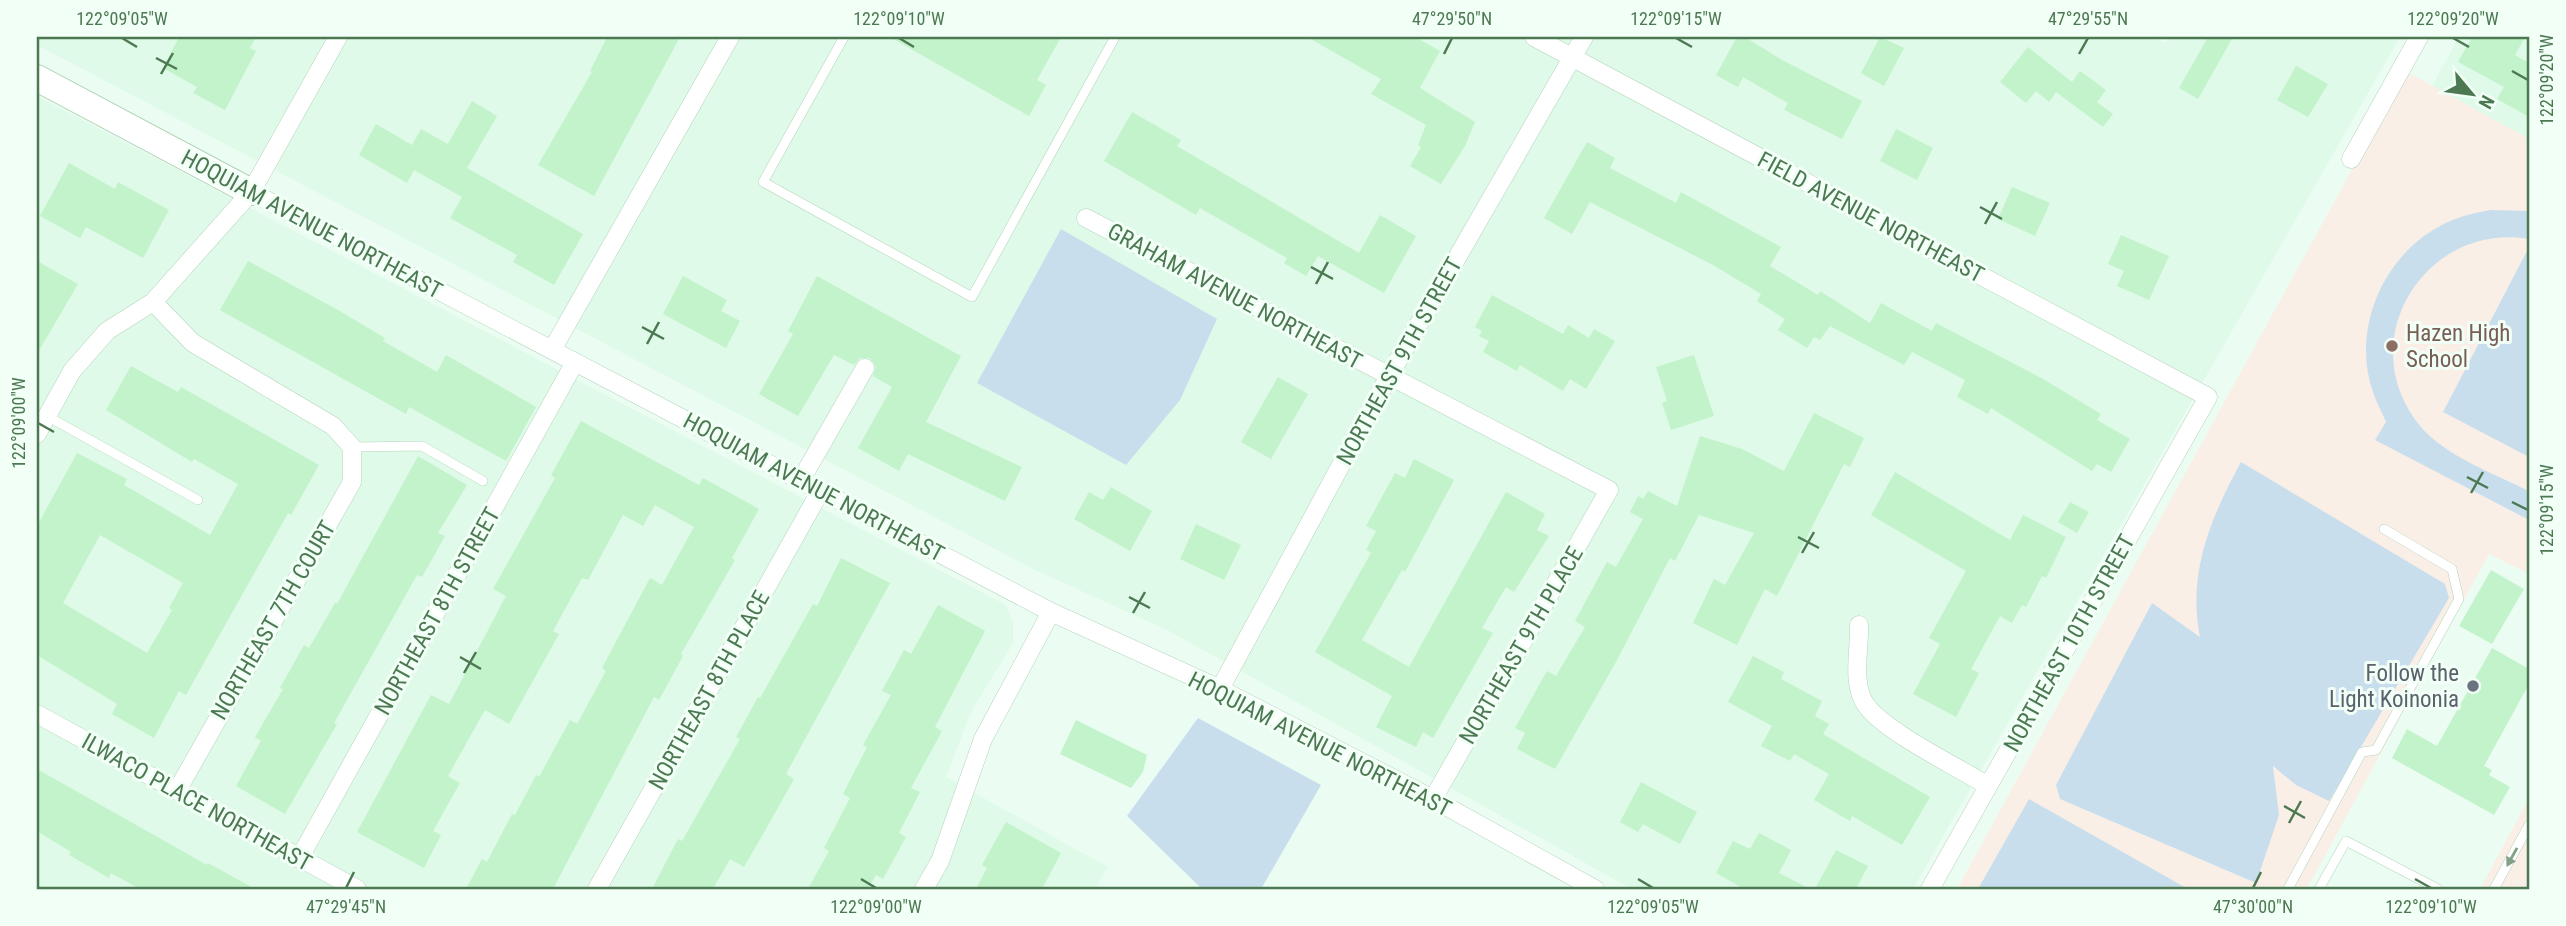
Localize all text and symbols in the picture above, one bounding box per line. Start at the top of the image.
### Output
text: 122°09'05"W [76,8,168,29]
text: 122°09'10"W [853,8,945,29]
text: 47°29'50"N [1412,8,1492,29]
text: 122°09'15"W [1630,8,1722,29]
text: 47°29'55"N [2048,8,2128,29]
text: 122°09'20"W [2407,8,2499,29]
text: 122°09'20"W [2536,34,2557,126]
north arrow [2436,60,2506,130]
text: N [2474,91,2499,113]
street label: HOQUIAM AVENUE NORTHEAST [177,144,447,305]
street label: FIELD AVENUE NORTHEAST [1753,146,1989,289]
street label: GRAHAM AVENUE NORTHEAST [1103,218,1367,375]
street label: NORTHEAST 9TH STREET [1331,253,1468,470]
place label: Hazen High School [2406,320,2510,373]
marker: Hazen High School [2384,338,2400,354]
text: 122°09'00"W [8,377,29,469]
street label: HOQUIAM AVENUE NORTHEAST [679,407,949,568]
text: 122°09'15"W [2536,464,2557,556]
street label: NORTHEAST 8TH STREET [369,503,506,720]
street label: NORTHEAST 7TH COURT [205,516,341,724]
street label: NORTHEAST 10TH STREET [1998,530,2141,757]
street label: NORTHEAST 9TH PLACE [1454,542,1589,749]
street label: NORTHEAST 8TH PLACE [643,586,775,794]
place label: Follow the Light Koinonia [2329,660,2459,713]
street label: HOQUIAM AVENUE NORTHEAST [1184,666,1456,823]
marker: Follow the Light Koinonia [2465,678,2481,694]
street label: ILWACO PLACE NORTHEAST [77,728,316,877]
one-way arrow [2506,848,2518,867]
text: 47°29'45"N [306,896,386,917]
text: 122°09'00"W [830,896,922,917]
text: 122°09'05"W [1607,896,1699,917]
text: 47°30'00"N [2213,896,2293,917]
text: 122°09'10"W [2385,896,2477,917]

